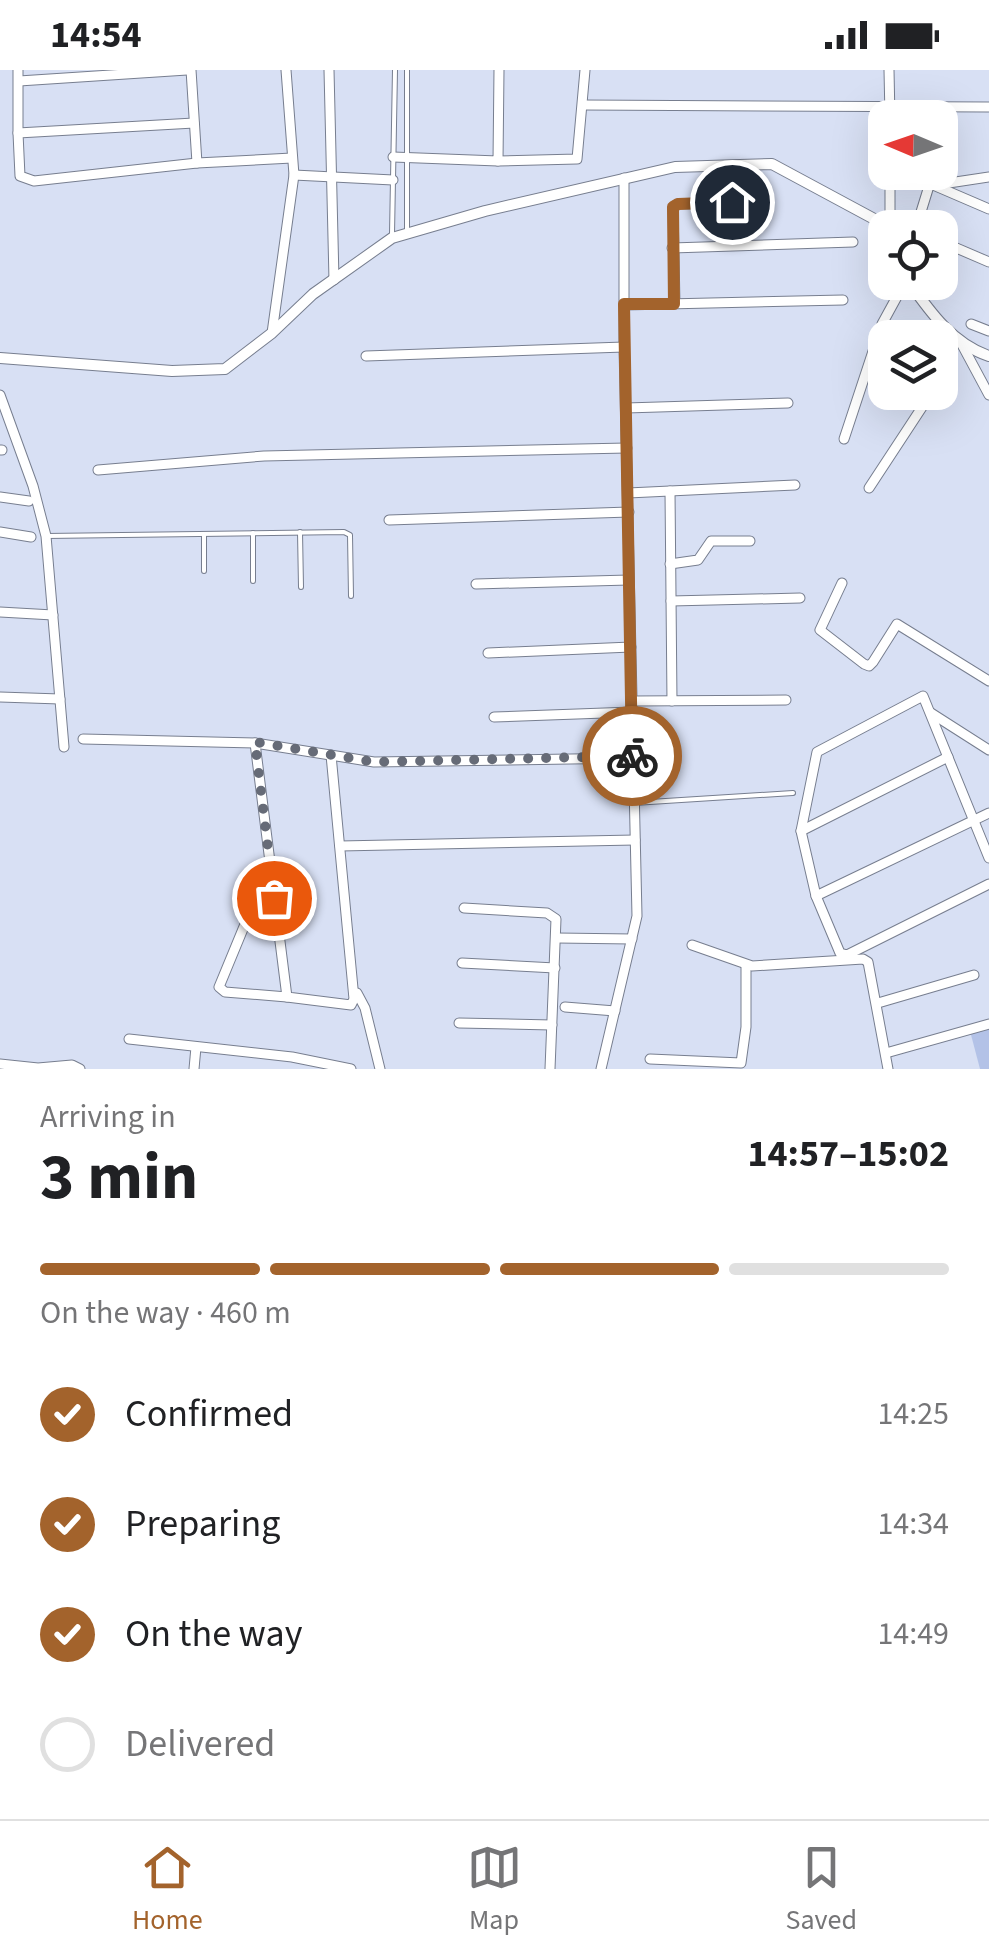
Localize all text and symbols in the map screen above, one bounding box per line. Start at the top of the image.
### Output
text: 14:54 [50,8,142,62]
north arrow [868,100,958,190]
map controls [868,100,958,410]
pin [690,160,775,245]
icon: home [705,175,760,230]
button: locate [868,210,958,300]
button: layers [868,320,958,410]
courier [582,706,682,806]
icon: bike [605,729,660,784]
pin [232,856,317,941]
icon: bag [247,871,302,926]
text: Arriving in [40,1094,176,1140]
text: 14:57–15:02 [747,1127,949,1181]
text: 3 min [40,1131,198,1224]
text: On the way · 460 m [40,1290,291,1336]
icon: check [40,1387,95,1442]
text: Confirmed [125,1387,293,1441]
text: 14:25 [877,1391,949,1437]
icon: check [40,1497,95,1552]
text: Preparing [125,1497,280,1551]
text: 14:34 [877,1501,949,1547]
icon: check [40,1607,95,1662]
text: On the way [125,1607,302,1661]
text: 14:49 [877,1611,949,1657]
text: Delivered [125,1717,275,1771]
tab: Home [132,1840,203,1940]
tab: Map [467,1840,522,1940]
tab: Saved [786,1840,857,1940]

